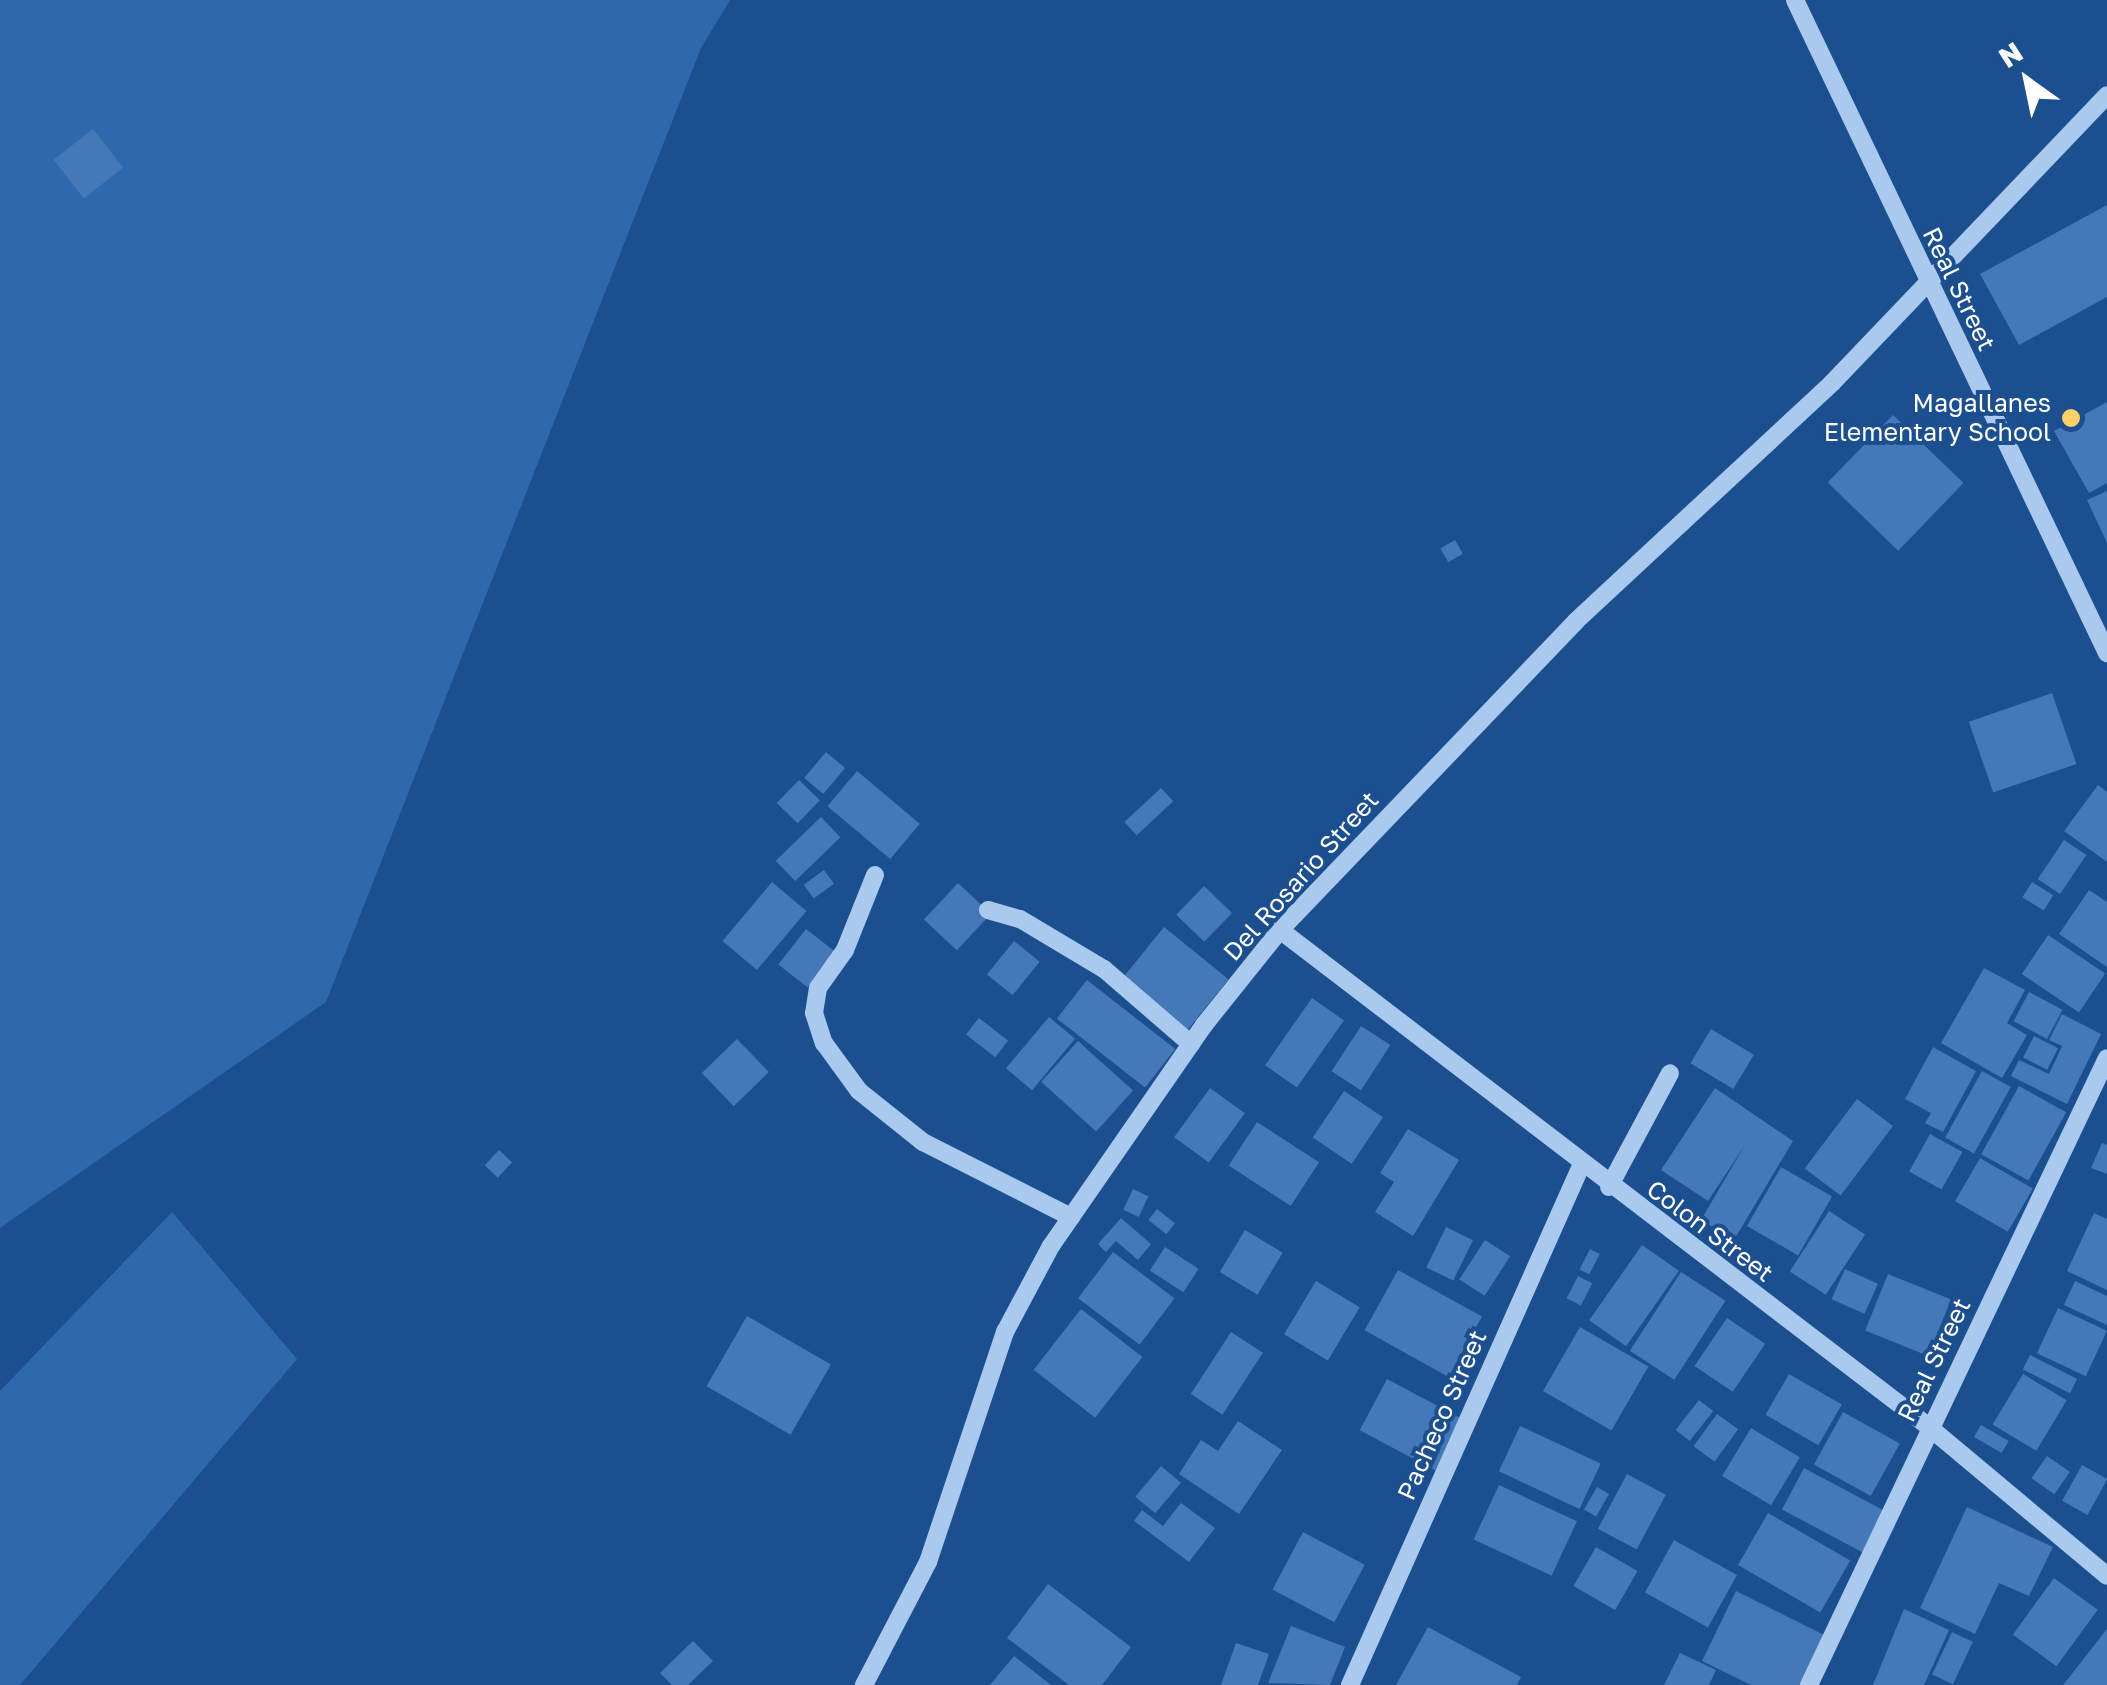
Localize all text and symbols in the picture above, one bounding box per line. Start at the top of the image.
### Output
north arrow [1977,30,2077,130]
text: N [1992,35,2028,74]
street label: Real Street [1916,222,2002,356]
place label: Magallanes Elementary School [1824,389,2051,448]
marker: Magallanes Elementary School [2060,407,2082,429]
street label: Del Rosario Street [1217,785,1385,967]
street label: Colon Street [1641,1174,1779,1288]
street label: Real Street [1891,1293,1977,1427]
street label: Pacheco Street [1391,1325,1493,1505]

